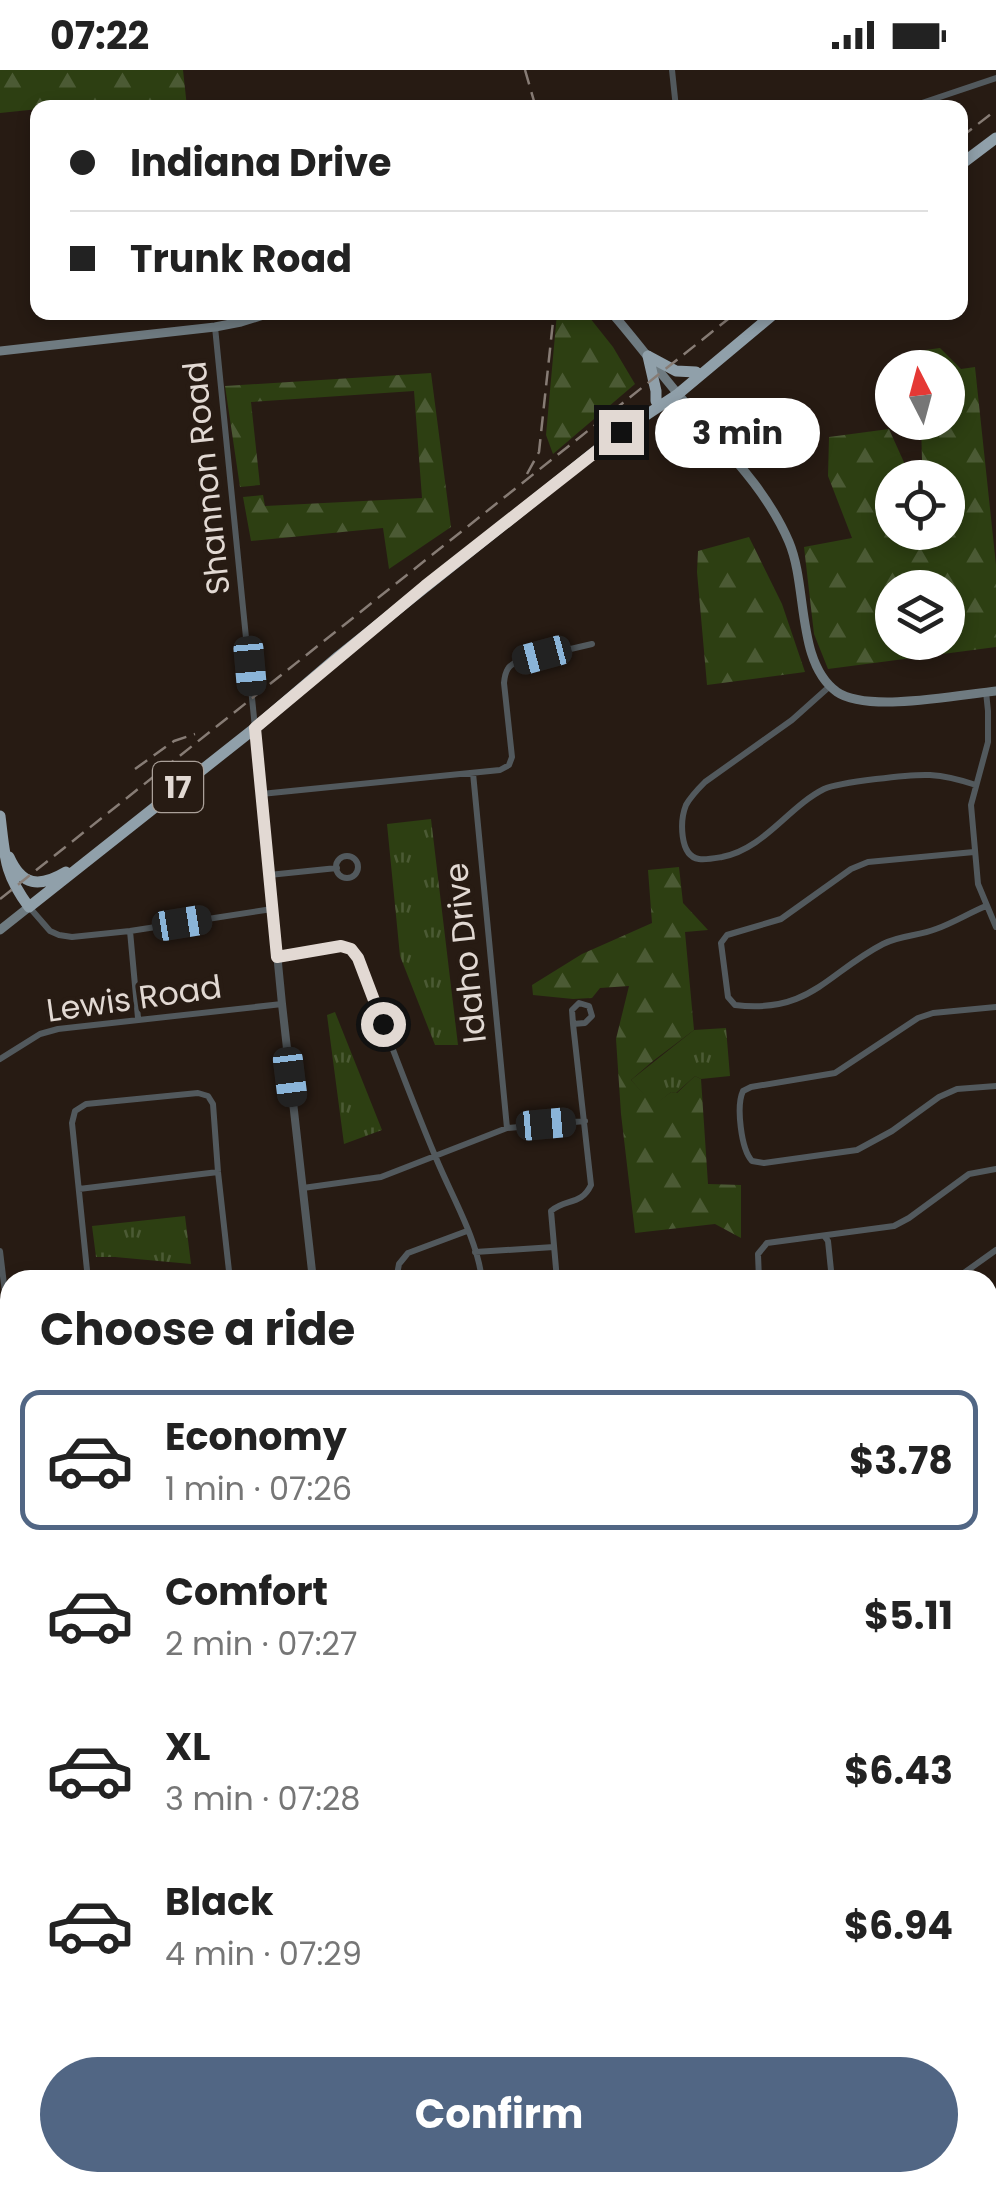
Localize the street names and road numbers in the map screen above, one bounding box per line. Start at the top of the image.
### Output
street label: Shannon Road [171,359,241,597]
road number: 17 [153,762,203,812]
street label: Idaho Drive [433,861,497,1045]
street label: Lewis Road [44,963,224,1033]

